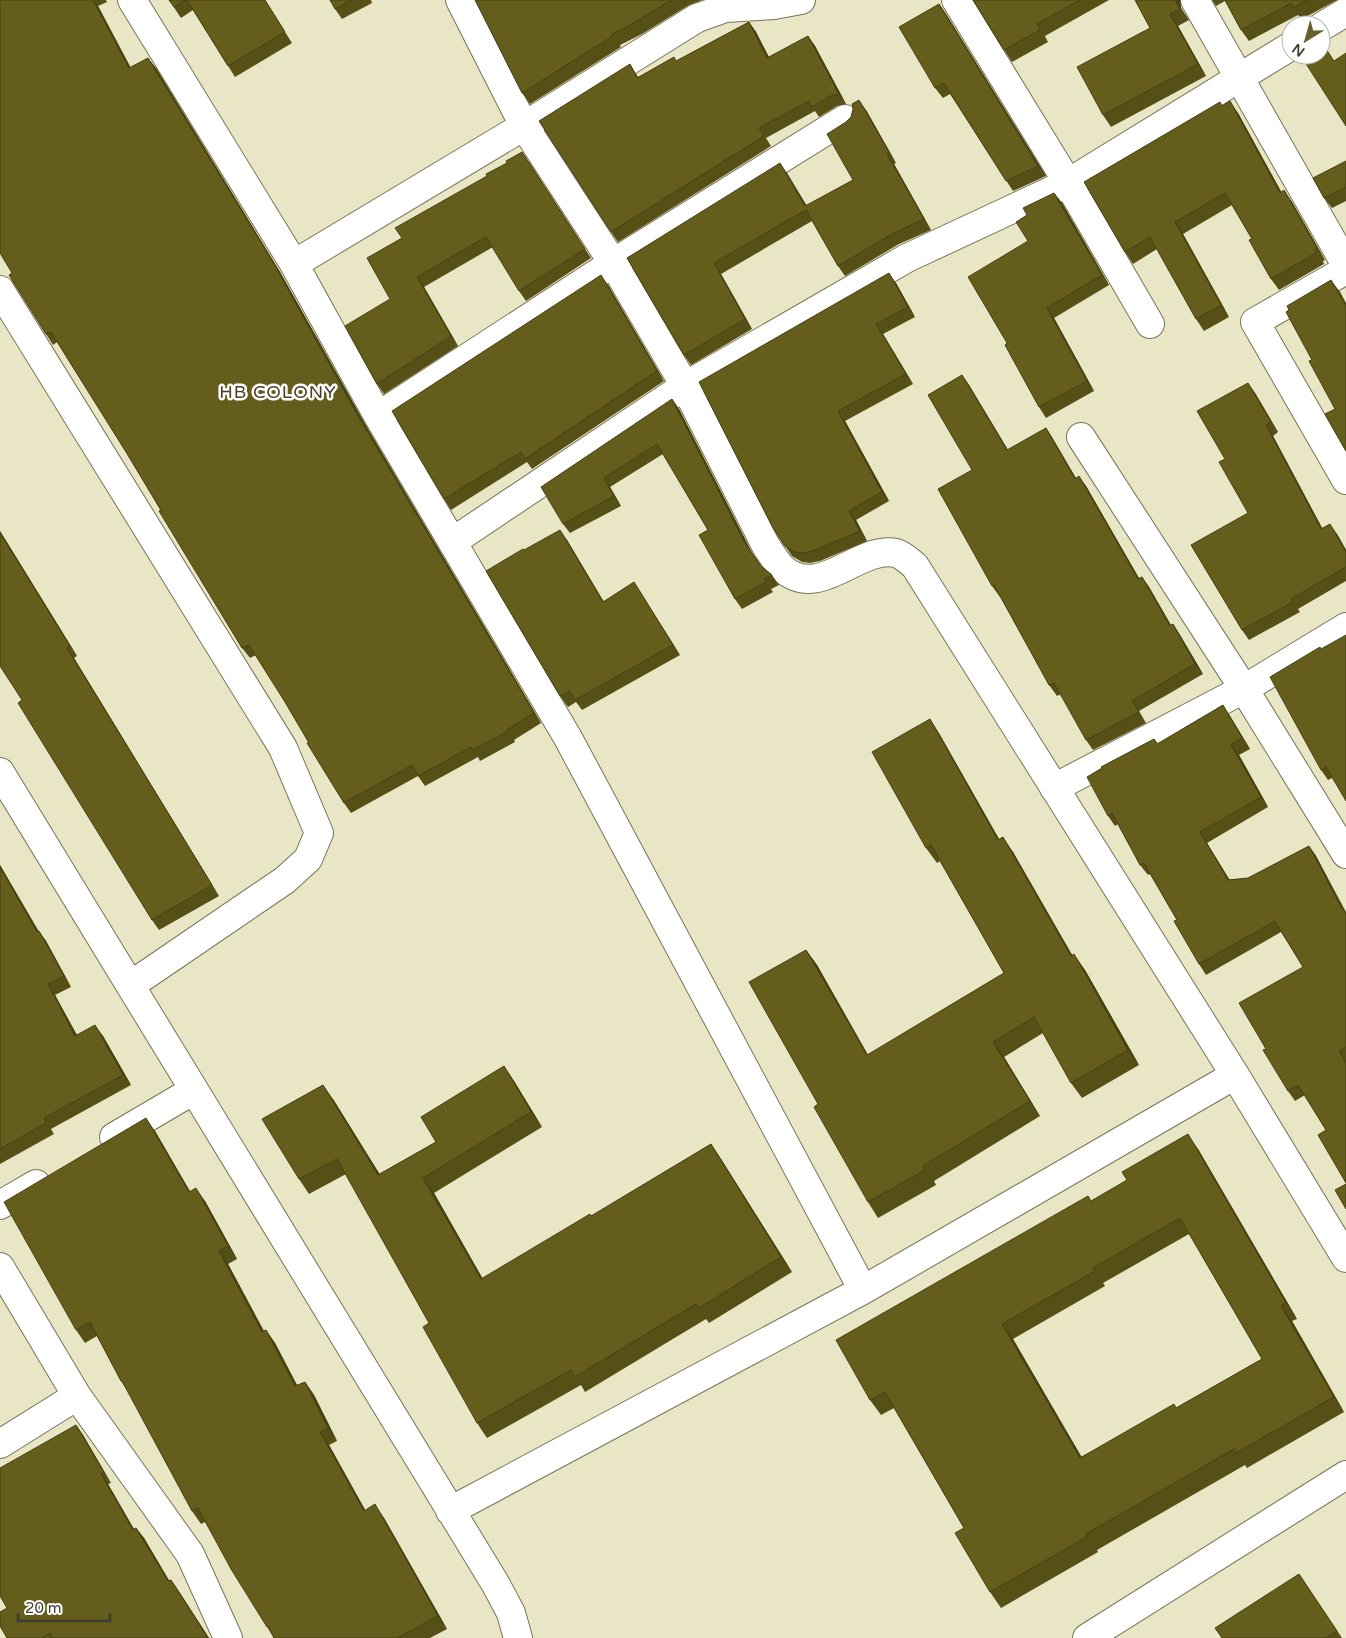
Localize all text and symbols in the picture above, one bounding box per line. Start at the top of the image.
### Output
north arrow [1281,15,1331,65]
text: N [1289,40,1308,60]
district label: HB COLONY [219,381,337,403]
scale bar [18,1590,110,1622]
text: 20 m [25,1599,62,1617]

